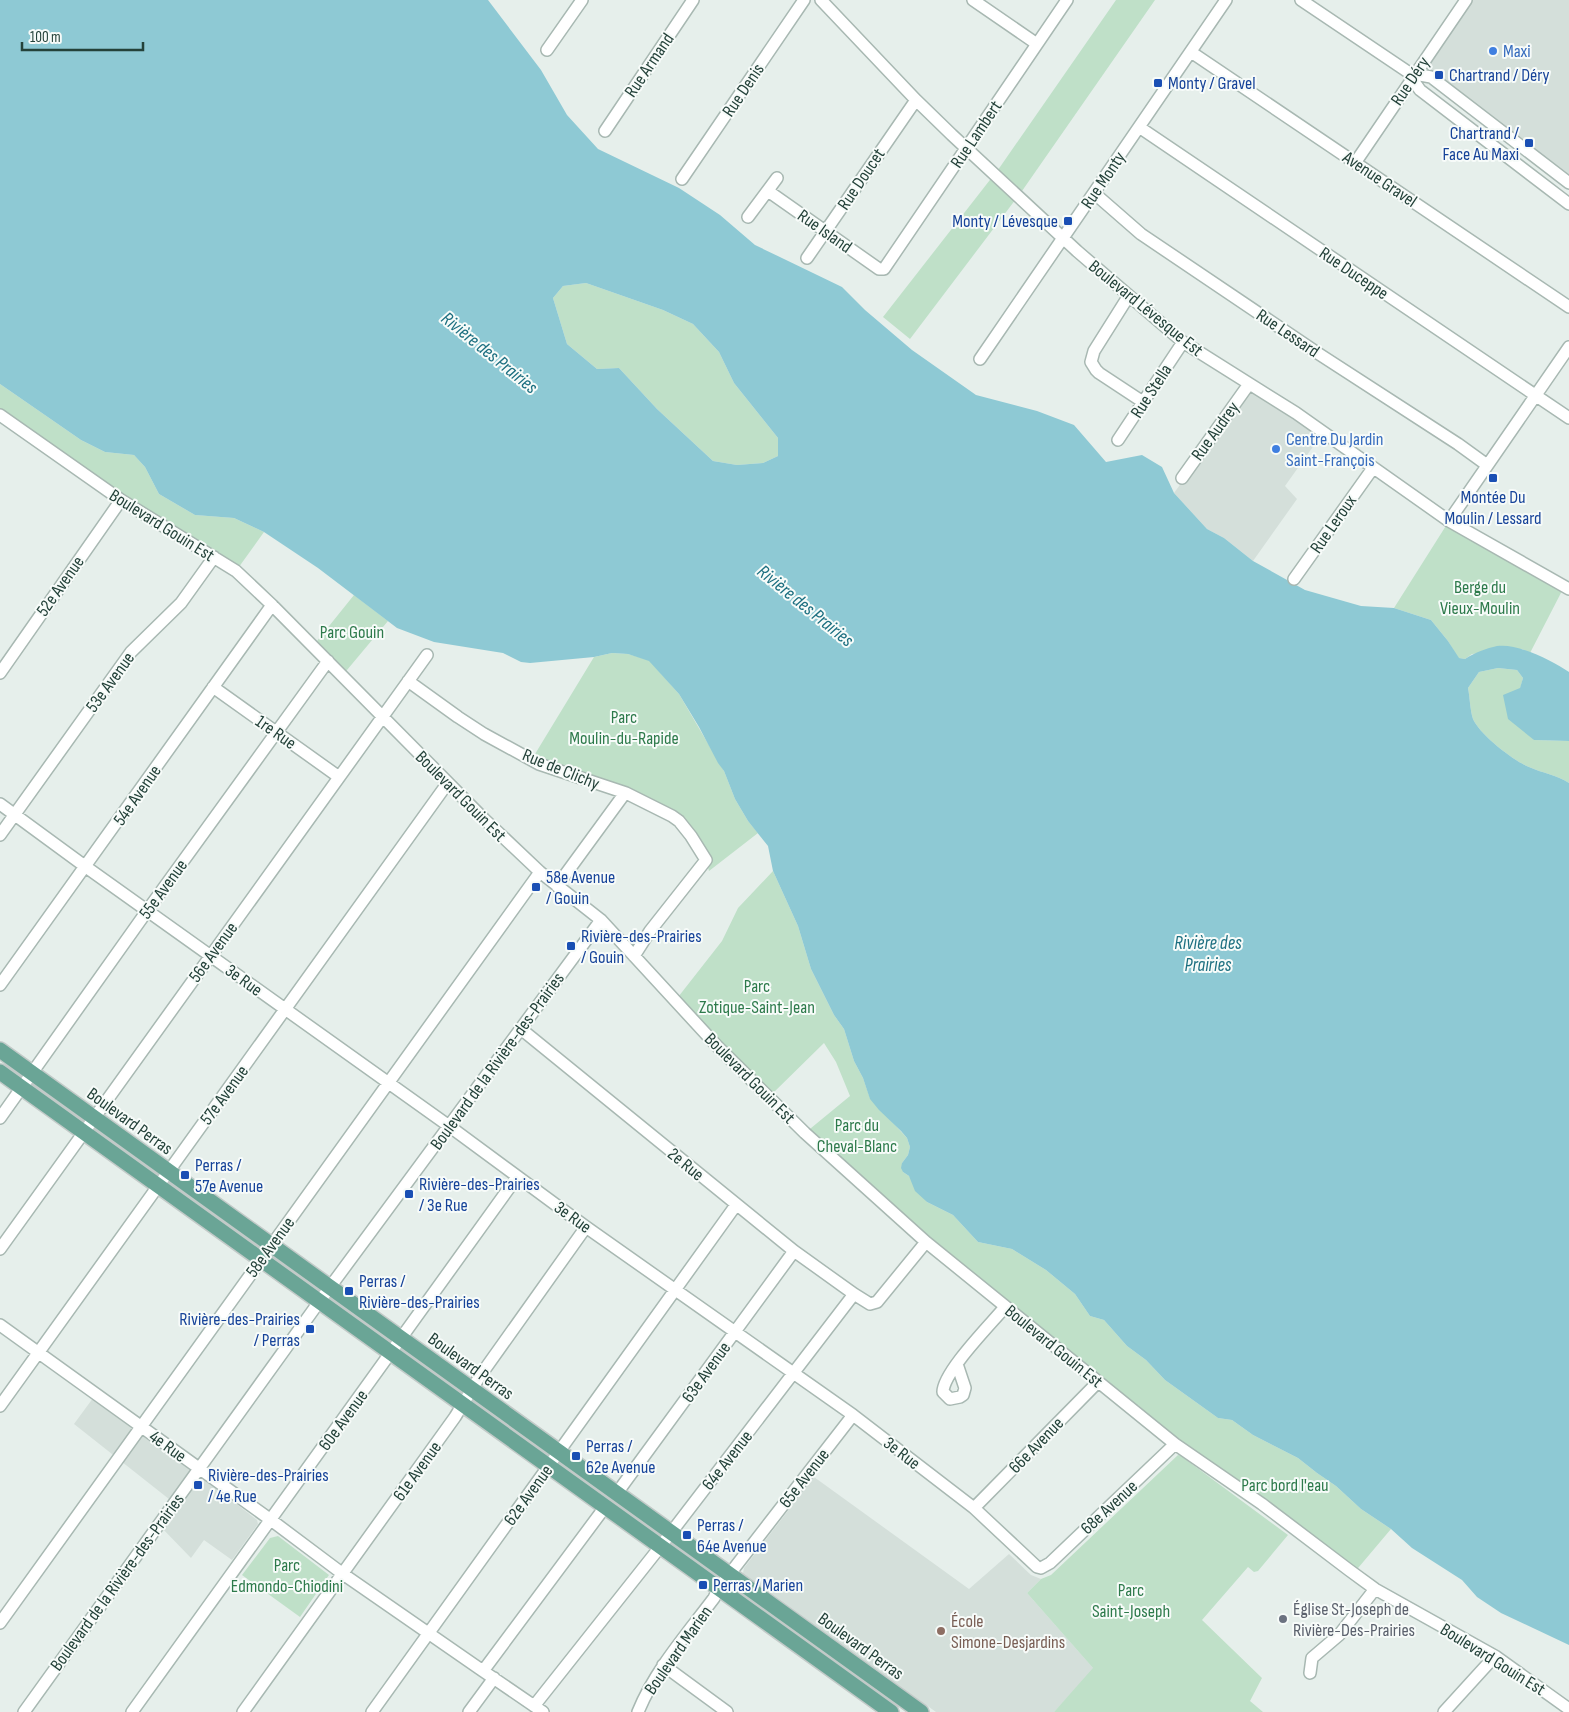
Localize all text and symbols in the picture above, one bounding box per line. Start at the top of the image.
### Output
scale bar [22,20,144,52]
text: 100 m [30,28,61,47]
street label: Rue Armand [620,29,678,101]
place label: Maxi [1503,41,1531,62]
marker: Maxi [1487,45,1499,57]
street label: Rue Déry [1387,53,1434,110]
street label: Rue Denis [718,60,769,121]
place label: Chartrand / Déry [1449,65,1550,86]
marker: Chartrand / Déry [1433,69,1445,81]
place label: Monty / Gravel [1168,73,1256,94]
marker: Monty / Gravel [1152,77,1164,89]
street label: Rue Lambert [946,96,1007,172]
place label: Chartrand / Face Au Maxi [1443,123,1520,165]
marker: Chartrand / Face Au Maxi [1523,137,1535,149]
street label: Rue Doucet [833,144,890,214]
street label: Avenue Gravel [1338,146,1421,212]
street label: Rue Monty [1077,148,1130,213]
street label: Rue Island [793,205,856,258]
place label: Monty / Lévesque [952,211,1058,232]
marker: Monty / Lévesque [1062,215,1074,227]
street label: Rue Duceppe [1315,243,1392,304]
street label: Boulevard Lévesque Est [1084,256,1207,361]
street label: Rue Lessard [1252,305,1323,362]
water label: Rivière des Prairies [436,307,542,399]
street label: Rue Stella [1126,360,1177,422]
street label: Rue Audrey [1187,398,1244,465]
place label: Centre Du Jardin Saint-François [1286,429,1383,471]
marker: Centre Du Jardin Saint-François [1270,443,1282,455]
marker: Montée Du Moulin / Lessard [1487,472,1499,484]
street label: Boulevard Gouin Est [105,485,218,566]
place label: Montée Du Moulin / Lessard [1444,487,1542,529]
street label: Rue Leroux [1306,491,1361,557]
street label: 52e Avenue [32,552,89,620]
water label: Rivière des Prairies [752,560,858,652]
park label: Berge du Vieux-Moulin [1440,577,1520,619]
park label: Parc Gouin [320,622,384,643]
street label: 53e Avenue [82,648,139,716]
park label: Parc Moulin-du-Rapide [569,707,679,749]
street label: 1re Rue [251,711,300,754]
street label: Rue de Clichy [519,745,602,794]
street label: Boulevard Gouin Est [411,747,511,846]
street label: 54e Avenue [109,761,166,830]
street label: 55e Avenue [135,855,192,923]
place label: 58e Avenue / Gouin [546,867,615,909]
marker: 58e Avenue / Gouin [530,881,542,893]
street label: 56e Avenue [185,918,242,986]
place label: Rivière-des-Prairies / Gouin [581,926,702,968]
water label: Rivière des Prairies [1174,932,1242,977]
marker: Rivière-des-Prairies / Gouin [565,940,577,952]
street label: 3e Rue [221,960,266,1001]
street label: Boulevard de la Rivière-des-Prairies [426,969,569,1154]
park label: Parc Zotique-Saint-Jean [699,976,815,1018]
street label: Boulevard Gouin Est [700,1029,800,1128]
street label: 57e Avenue [196,1062,253,1129]
street label: Boulevard Perras [83,1083,177,1159]
park label: Parc du Cheval-Blanc [817,1115,897,1157]
street label: 2e Rue [663,1143,708,1185]
place label: Perras / 57e Avenue [195,1155,263,1197]
marker: Perras / 57e Avenue [179,1169,191,1181]
place label: Rivière-des-Prairies / 3e Rue [419,1174,540,1216]
marker: Rivière-des-Prairies / 3e Rue [403,1188,415,1200]
street label: 3e Rue [550,1197,595,1238]
street label: 58e Avenue [242,1213,299,1281]
place label: Perras / Rivière-des-Prairies [359,1271,480,1313]
marker: Perras / Rivière-des-Prairies [343,1285,355,1297]
street label: Boulevard Gouin Est [1001,1301,1107,1393]
place label: Rivière-des-Prairies / Perras [179,1309,300,1351]
marker: Rivière-des-Prairies / Perras [304,1323,316,1335]
street label: Boulevard Perras [424,1328,518,1404]
street label: 63e Avenue [677,1338,735,1407]
street label: 60e Avenue [314,1386,372,1455]
street label: 66e Avenue [1005,1413,1068,1478]
street label: 4e Rue [145,1426,190,1467]
street label: 64e Avenue [698,1426,757,1494]
street label: 3e Rue [879,1433,924,1474]
place label: Perras / 62e Avenue [586,1436,656,1478]
street label: 61e Avenue [389,1437,446,1505]
street label: 65e Avenue [775,1445,834,1512]
marker: Perras / 62e Avenue [570,1450,582,1462]
street label: 62e Avenue [499,1461,557,1530]
place label: Rivière-des-Prairies / 4e Rue [208,1465,329,1507]
park label: Parc bord l'eau [1241,1475,1329,1496]
street label: 68e Avenue [1077,1476,1142,1539]
marker: Rivière-des-Prairies / 4e Rue [192,1479,204,1491]
street label: Boulevard de la Rivière-des-Prairies [46,1490,189,1675]
place label: Perras / 64e Avenue [697,1515,767,1557]
marker: Perras / 64e Avenue [681,1529,693,1541]
park label: Parc Edmondo-Chiodini [231,1555,343,1597]
place label: Perras / Marien [713,1575,803,1596]
marker: Perras / Marien [697,1579,709,1591]
park label: Parc Saint-Joseph [1092,1580,1170,1622]
place label: Église St-Joseph de Rivière-Des-Prairies [1293,1599,1415,1641]
street label: Boulevard Marien [640,1602,717,1699]
street label: Boulevard Perras [814,1608,908,1684]
place label: École Simone-Desjardins [951,1611,1065,1653]
marker: Église St-Joseph de Rivière-Des-Prairies [1277,1613,1289,1625]
street label: Boulevard Gouin Est [1436,1619,1549,1700]
marker: École Simone-Desjardins [935,1625,947,1637]

